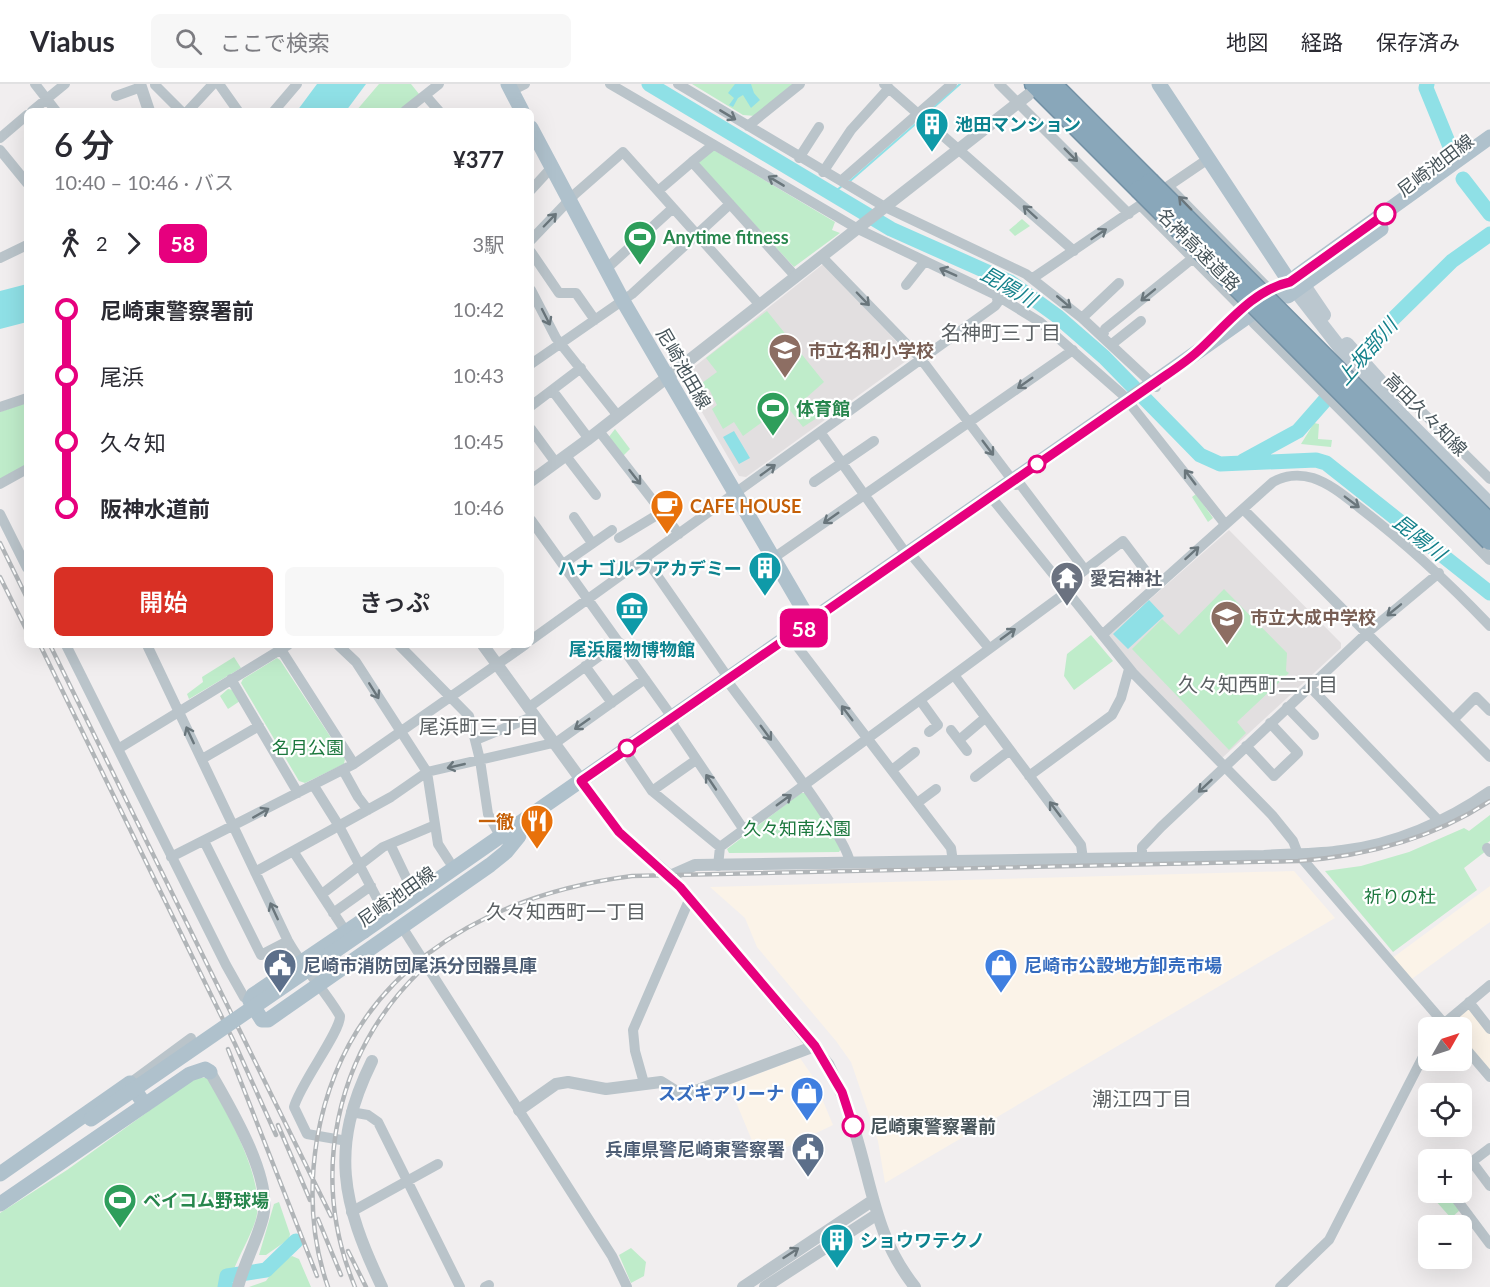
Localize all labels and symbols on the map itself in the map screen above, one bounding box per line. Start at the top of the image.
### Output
building icon: 池田マンション [914,106,950,153]
one-way arrow [719,109,736,121]
place label: 池田マンション [955,113,1081,135]
street label: 尼崎池田線 [1392,129,1478,201]
one-way arrow [1063,147,1078,162]
one-way arrow [768,175,785,187]
one-way arrow [1177,195,1192,210]
street label: 名神高速道路 [1153,203,1245,295]
unlabelled marker [1374,203,1396,225]
one-way arrow [1023,205,1038,219]
one-way arrow [543,213,558,228]
sports icon: Anytime fitness [622,219,658,266]
place label: Anytime fitness [662,226,789,248]
one-way arrow [1090,228,1107,240]
water label: 昆陽川 [977,261,1043,312]
one-way arrow [940,266,958,278]
one-way arrow [1140,288,1156,301]
one-way arrow [855,291,870,306]
one-way arrow [1056,295,1071,309]
one-way arrow [541,307,552,325]
water label: 上坂部川 [1331,311,1403,389]
district label: 名神町三丁目 [941,320,1061,344]
street label: 尼崎池田線 [652,324,716,412]
school or university icon: 市立名和小学校 [767,332,803,379]
place label: 市立名和小学校 [808,339,934,361]
street label: 高田久々知線 [1380,368,1472,460]
one-way arrow [1017,377,1034,389]
sports icon: 体育館 [755,390,791,437]
place label: 体育館 [796,397,850,419]
one-way arrow [981,440,994,456]
unlabelled marker [1028,455,1046,473]
one-way arrow [759,464,775,476]
one-way arrow [628,469,641,485]
one-way arrow [1183,469,1196,485]
cafe icon: CAFE HOUSE [649,488,685,535]
place label: CAFE HOUSE [690,495,801,517]
one-way arrow [1343,496,1359,508]
water label: 昆陽川 [1389,509,1453,566]
one-way arrow [823,512,839,524]
one-way arrow [1184,546,1199,560]
building icon: ハナ ゴルフアカデミー [747,550,783,597]
place label: ハナ ゴルフアカデミー [558,557,742,579]
temple icon: 愛宕神社 [1049,560,1085,607]
place label: 愛宕神社 [1090,567,1162,589]
museum icon: 尾浜履物博物館 [614,590,650,637]
school or university icon: 市立大成中学校 [1209,599,1245,646]
one-way arrow [1386,604,1402,617]
place label: 市立大成中学校 [1250,606,1376,628]
line badge: 58 [777,608,831,648]
one-way arrow [1000,628,1016,640]
place label: 尾浜履物博物館 [569,638,695,660]
district label: 久々知西町二丁目 [1178,672,1338,696]
one-way arrow [368,682,381,699]
one-way arrow [841,705,854,721]
district label: 尾浜町三丁目 [419,714,539,738]
one-way arrow [575,717,591,730]
one-way arrow [759,724,772,740]
one-way arrow [184,726,196,744]
park label: 名月公園 [272,736,344,758]
unlabelled marker [618,739,636,757]
one-way arrow [446,761,466,772]
one-way arrow [705,774,717,790]
one-way arrow [1197,779,1212,793]
one-way arrow [776,794,792,807]
one-way arrow [1049,802,1061,818]
restaurant icon: 一徹 [519,803,555,850]
one-way arrow [252,807,269,819]
place label: 一徹 [478,810,514,832]
park label: 久々知南公園 [743,817,851,839]
street label: 尼崎池田線 [353,861,439,931]
park label: 祈りの杜 [1364,885,1436,907]
district label: 久々知西町一丁目 [486,899,646,923]
one-way arrow [268,902,280,920]
public building icon: 尼崎市消防団尾浜分団器具庫 [262,947,298,994]
shop icon: 尼崎市公設地方卸売市場 [983,947,1019,994]
place label: 尼崎市消防団尾浜分団器具庫 [303,954,537,976]
place label: 尼崎市公設地方卸売市場 [1024,954,1222,976]
north arrow [1418,1017,1472,1071]
shop icon: スズキアリーナ [789,1075,825,1122]
place label: スズキアリーナ [658,1082,784,1104]
district label: 潮江四丁目 [1092,1086,1192,1110]
marker: 尼崎東警察署前 [842,1115,864,1137]
place label: 尼崎東警察署前 [870,1115,996,1137]
public building icon: 兵庫県警尼崎東警察署 [790,1131,826,1178]
place label: 兵庫県警尼崎東警察署 [605,1138,785,1160]
sports icon: ベイコム野球場 [102,1182,138,1229]
place label: ベイコム野球場 [143,1189,269,1211]
building icon: ショウワテクノ [819,1222,855,1269]
place label: ショウワテクノ [860,1229,985,1251]
one-way arrow [782,1247,799,1259]

